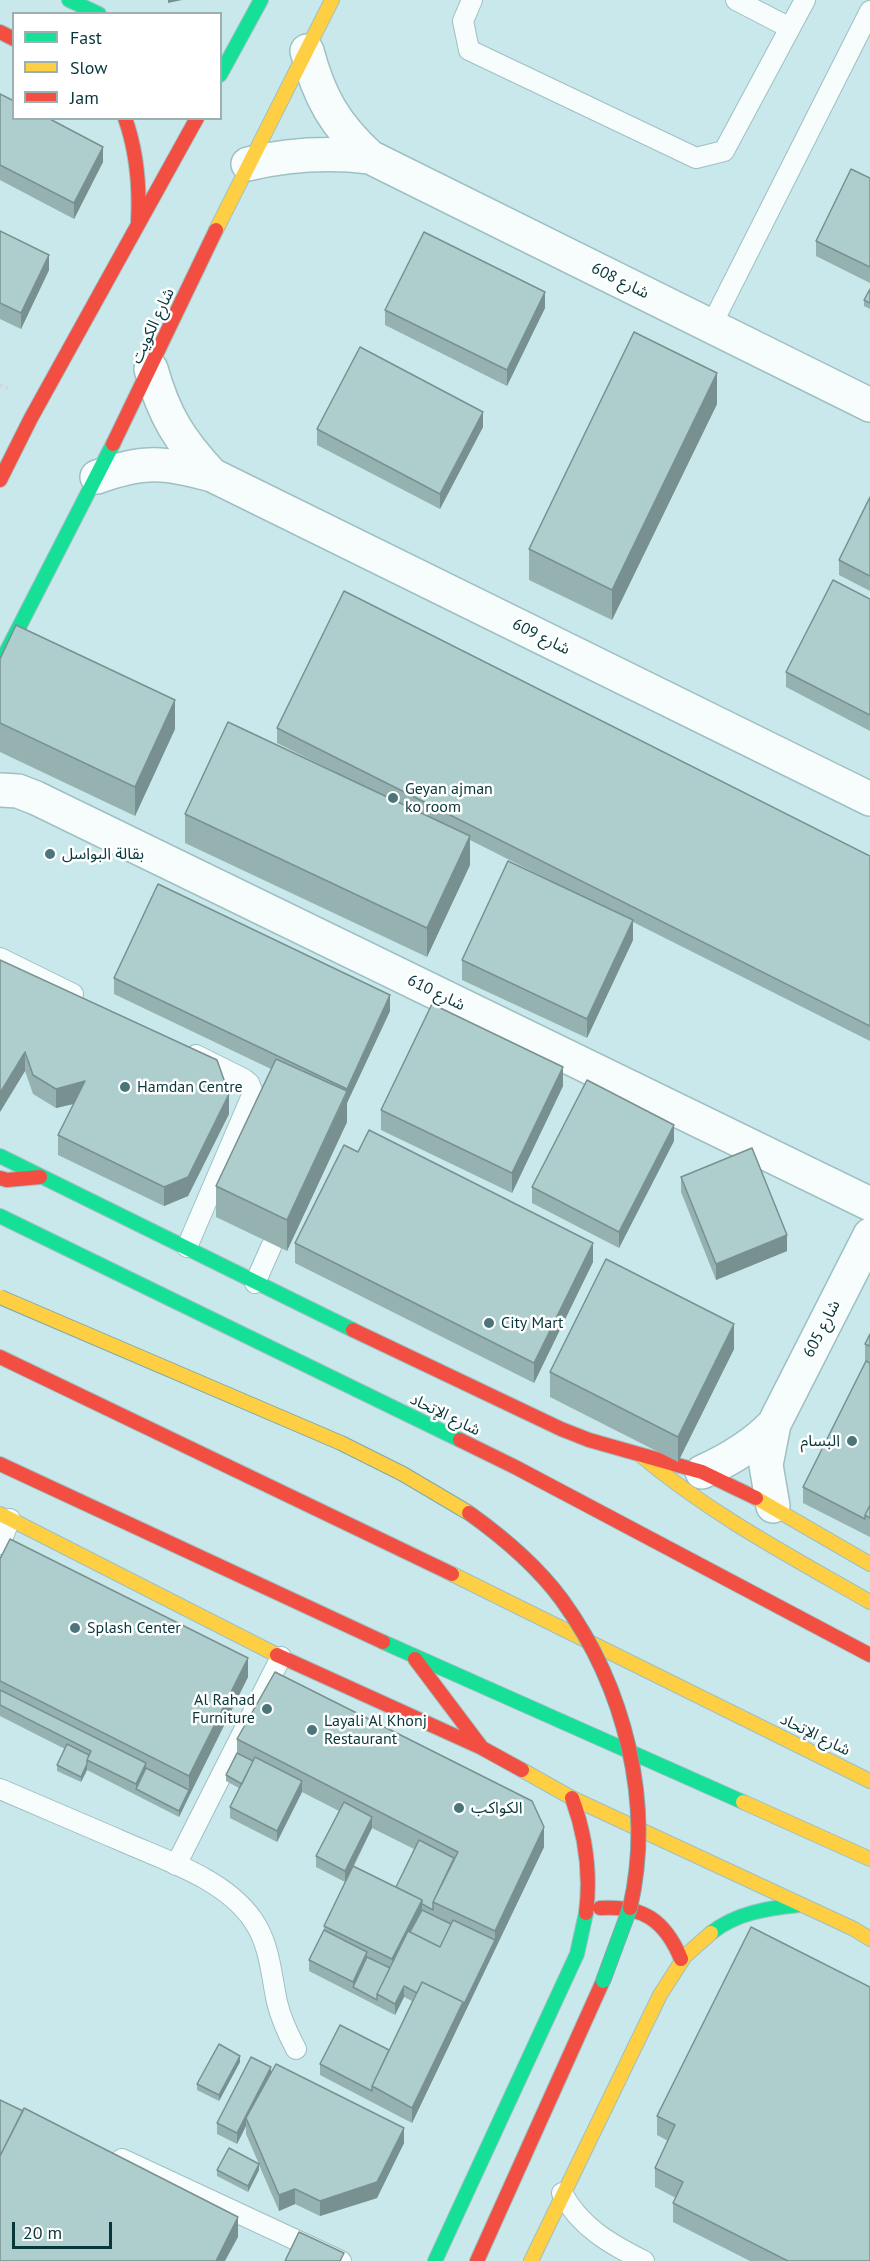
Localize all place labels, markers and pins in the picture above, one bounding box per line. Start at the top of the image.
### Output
place label: Geyan ajman ko room [405,779,493,817]
marker: Geyan ajman ko room [386,791,400,805]
place label: بقالة البواسل [62,844,144,864]
marker: بقالة البواسل [43,847,57,861]
place label: Hamdan Centre [137,1077,243,1097]
marker: Hamdan Centre [118,1080,132,1094]
place label: City Mart [501,1313,564,1333]
marker: City Mart [482,1316,496,1330]
place label: البسام [801,1431,840,1451]
marker: البسام [845,1434,859,1448]
place label: Splash Center [87,1618,181,1638]
marker: Splash Center [68,1621,82,1635]
place label: Al Rahad Furniture [192,1690,255,1728]
marker: Al Rahad Furniture [260,1702,274,1716]
place label: Layali Al Khonj Restaurant [324,1711,427,1749]
marker: Layali Al Khonj Restaurant [305,1723,319,1737]
place label: الكواكب [471,1798,523,1818]
marker: الكواكب [452,1801,466,1815]

